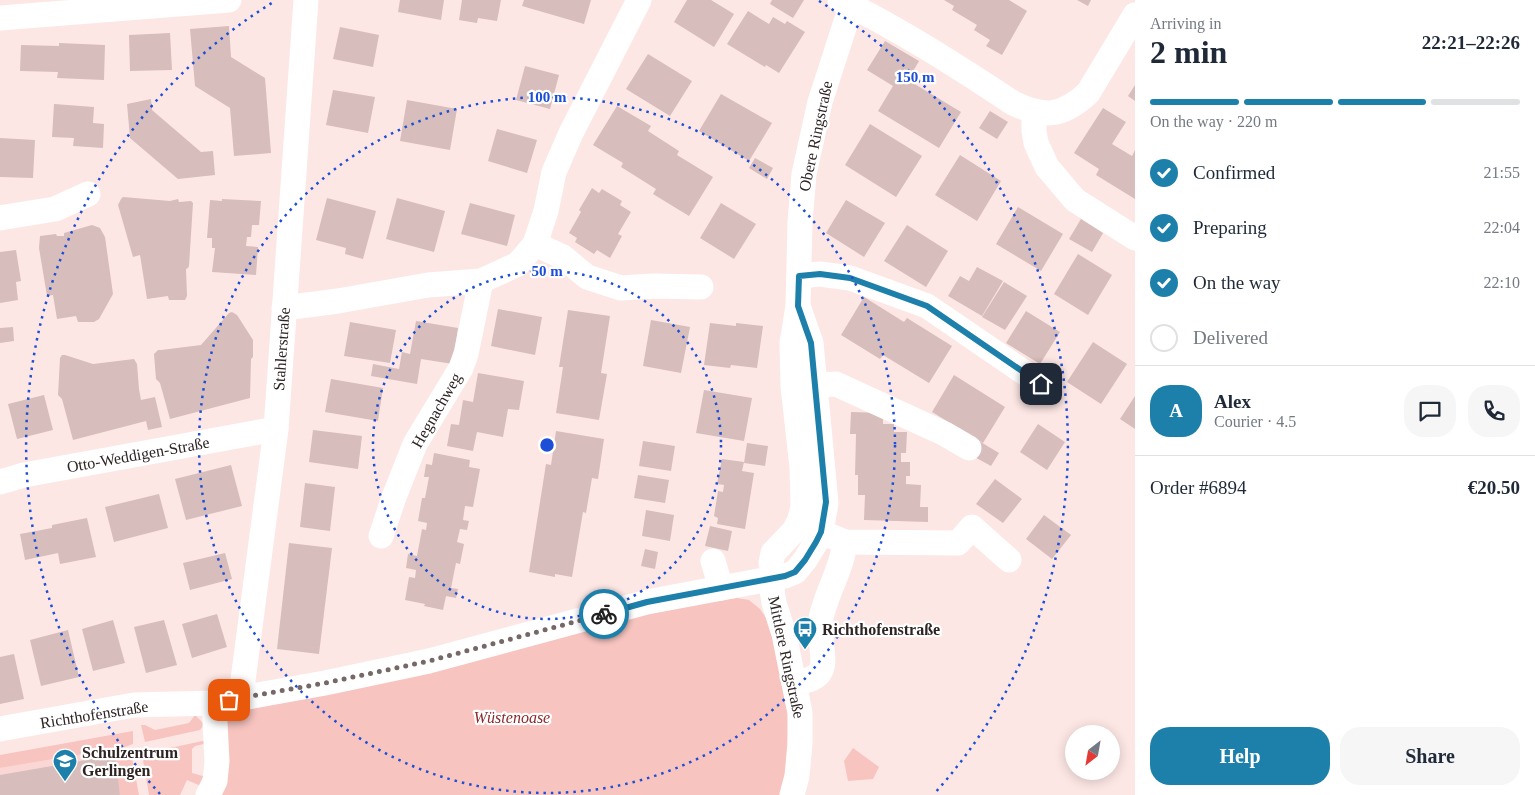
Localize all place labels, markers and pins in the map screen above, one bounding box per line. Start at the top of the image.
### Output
pin [1020,363,1062,405]
centre of rings [538,436,556,454]
bus stop icon: Richthofenstraße [792,616,818,650]
place label: Richthofenstraße [822,621,940,638]
pin [208,679,250,721]
place label: Schulzentrum Gerlingen [82,744,179,780]
school or university icon: Schulzentrum Gerlingen [52,748,78,782]

